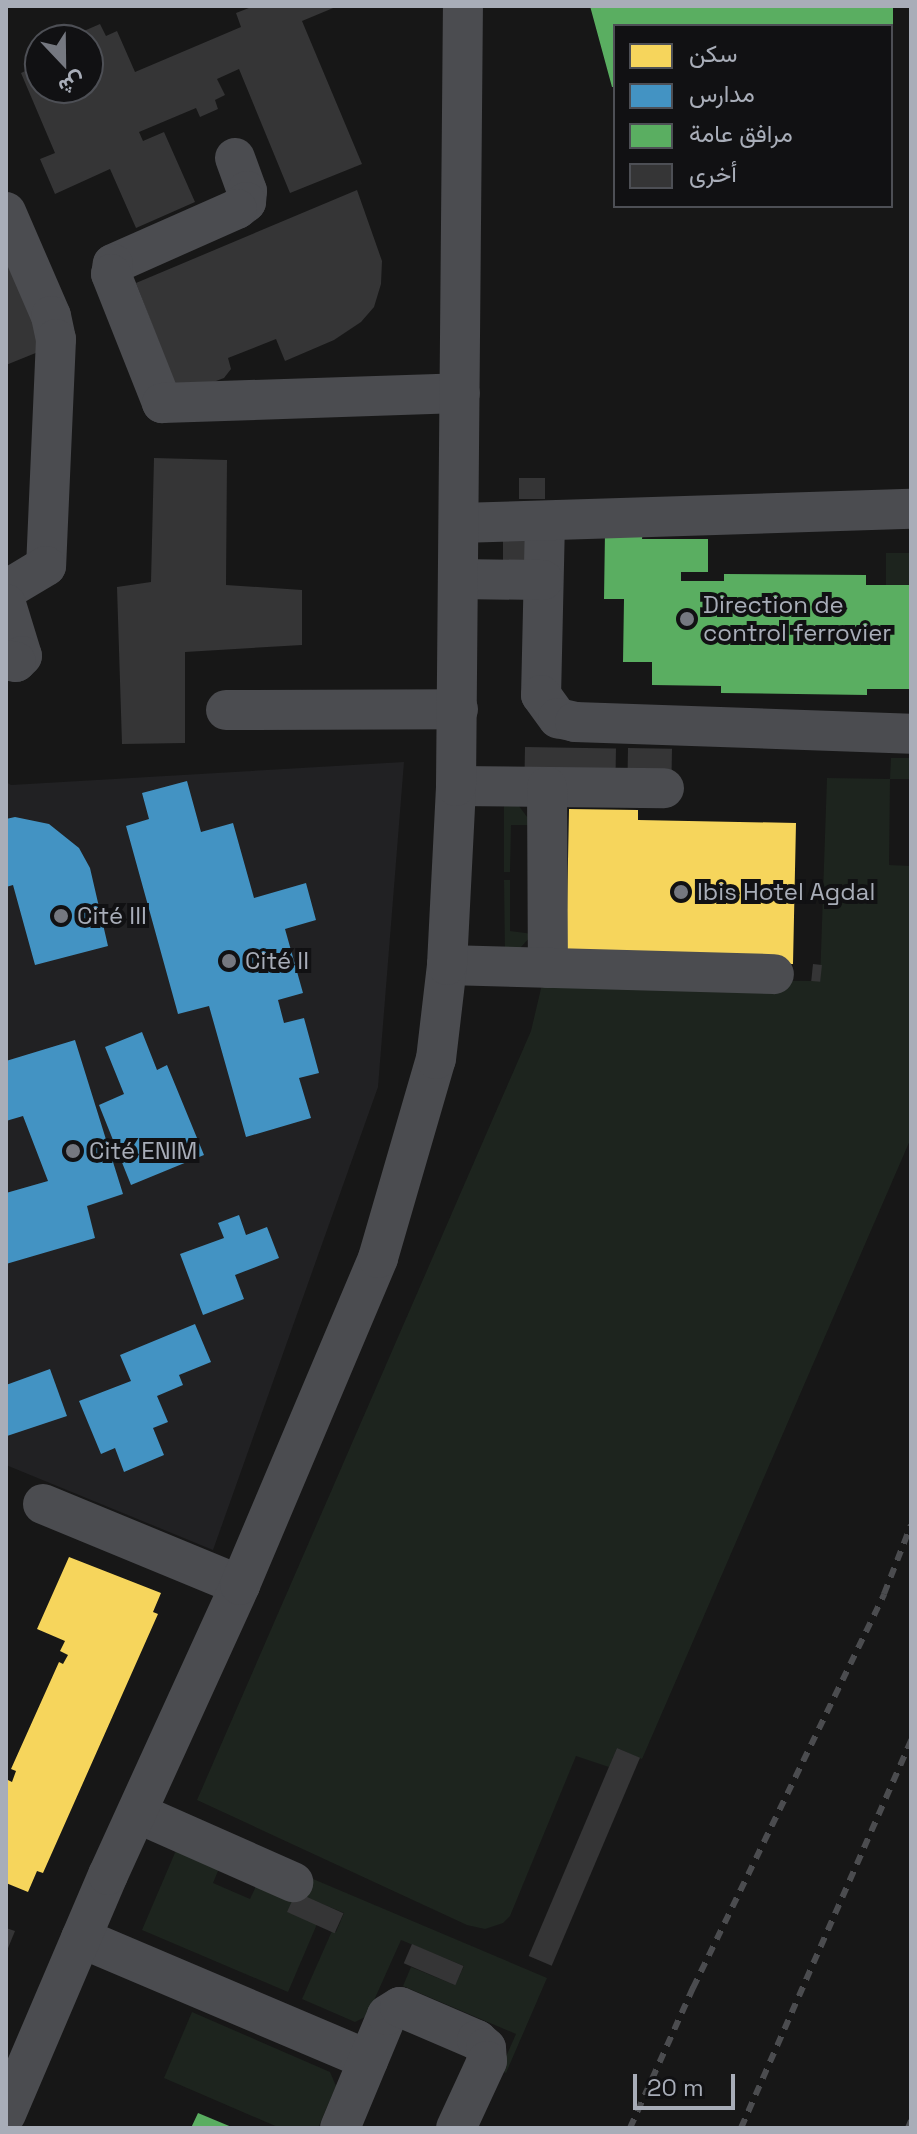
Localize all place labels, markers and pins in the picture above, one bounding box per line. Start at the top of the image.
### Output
place label: Direction de control ferrovier [703,591,891,647]
marker: Direction de control ferrovier [678,610,696,628]
place label: Ibis Hotel Agdal [697,878,876,906]
marker: Ibis Hotel Agdal [672,883,690,901]
place label: Cité III [77,902,147,930]
marker: Cité III [52,907,70,925]
place label: Cité II [245,947,309,975]
marker: Cité II [220,952,238,970]
place label: Cité ENIM [89,1137,197,1165]
marker: Cité ENIM [64,1142,82,1160]

